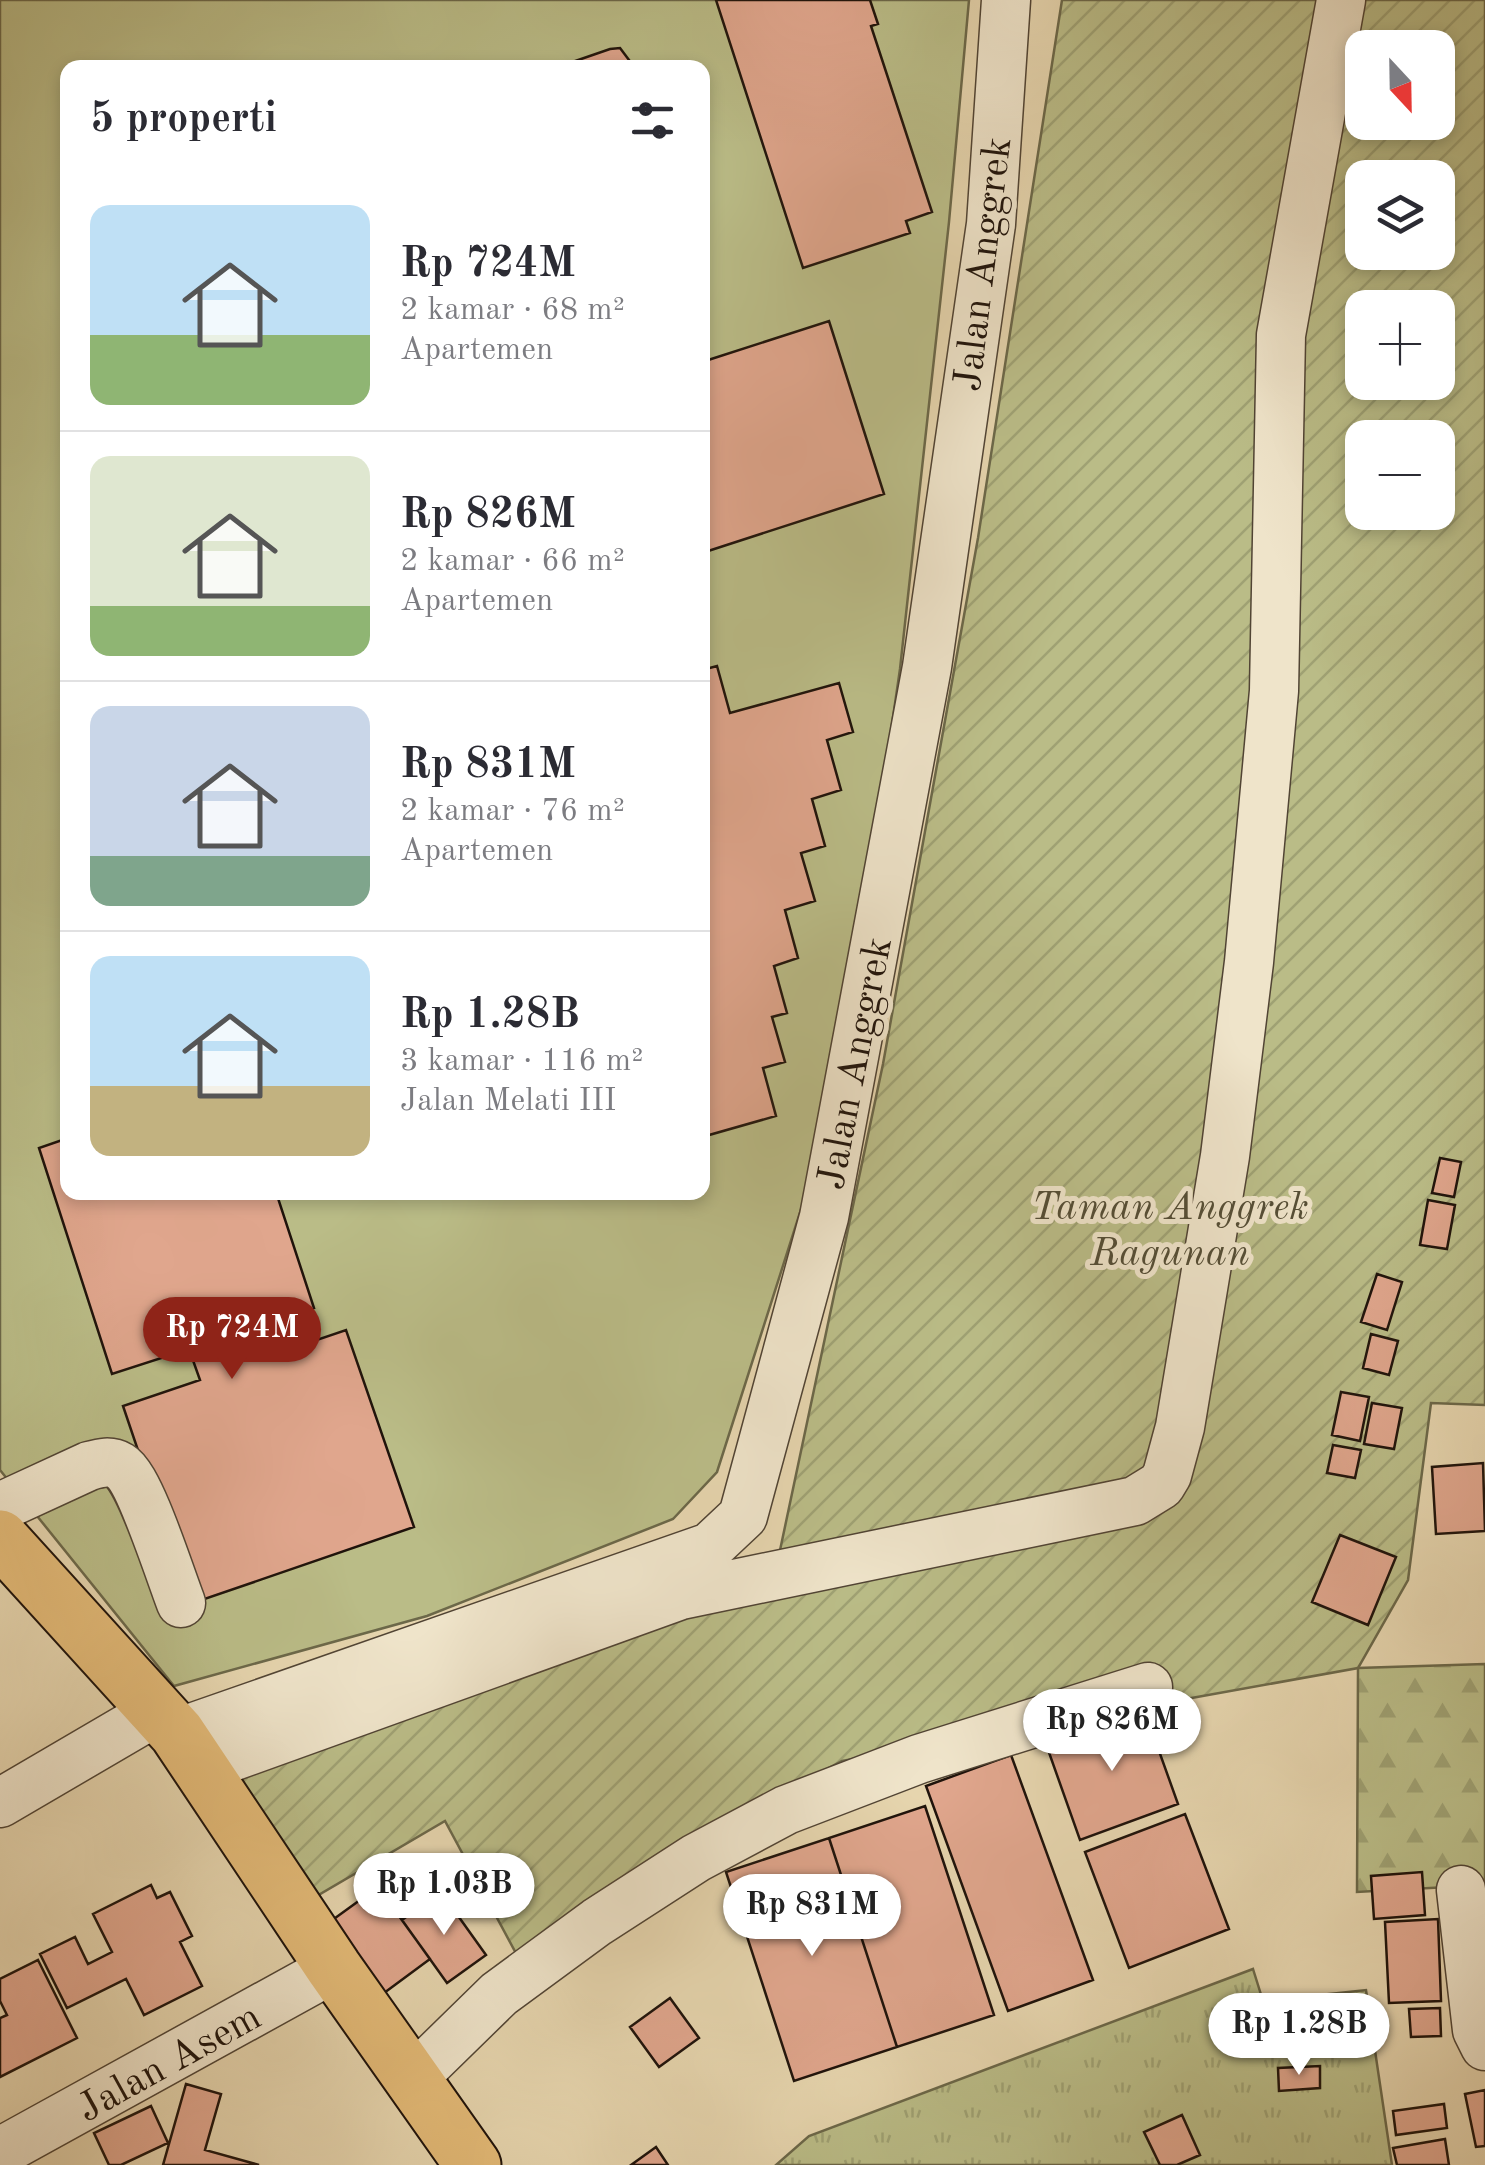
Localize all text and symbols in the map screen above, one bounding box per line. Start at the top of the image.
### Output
north arrow [1345,30,1455,140]
map controls [1345,30,1455,530]
icon: filters [625,93,680,148]
text: 5 properti [90,99,277,141]
street label: Jalan Anggrek [950,135,1020,394]
button: layers [1345,160,1455,270]
text: Rp 724M [400,244,576,286]
icon: home [170,245,290,365]
button: + [1345,290,1455,400]
text: 2 kamar · 68 m² [400,295,625,327]
text: Apartemen [400,335,553,367]
button: − [1345,420,1455,530]
text: Rp 826M [400,495,576,537]
icon: home [170,496,290,616]
text: 2 kamar · 66 m² [400,546,625,578]
text: Apartemen [400,586,553,618]
text: Rp 831M [400,745,576,787]
icon: home [170,746,290,866]
text: 2 kamar · 76 m² [400,796,625,828]
text: Apartemen [400,836,553,868]
street label: Jalan Anggrek [813,934,901,1193]
text: Rp 1.28B [400,995,580,1037]
icon: home [170,996,290,1116]
text: 3 kamar · 116 m² [400,1046,643,1078]
text: Jalan Melati III [400,1086,616,1118]
park label: Taman Anggrek Ragunan [1031,1189,1309,1275]
pin: Rp 724M [140,1297,324,1382]
text: Rp 724M [165,1313,299,1345]
pin: Rp 826M [1020,1689,1204,1774]
text: Rp 826M [1045,1705,1179,1737]
pin: Rp 1.03B [341,1853,547,1938]
text: Rp 1.03B [375,1869,513,1901]
pin: Rp 831M [720,1874,904,1959]
text: Rp 831M [745,1890,879,1922]
pin: Rp 1.28B [1196,1993,1402,2078]
street label: Jalan Asem [72,1998,268,2131]
text: Rp 1.28B [1230,2009,1368,2041]

